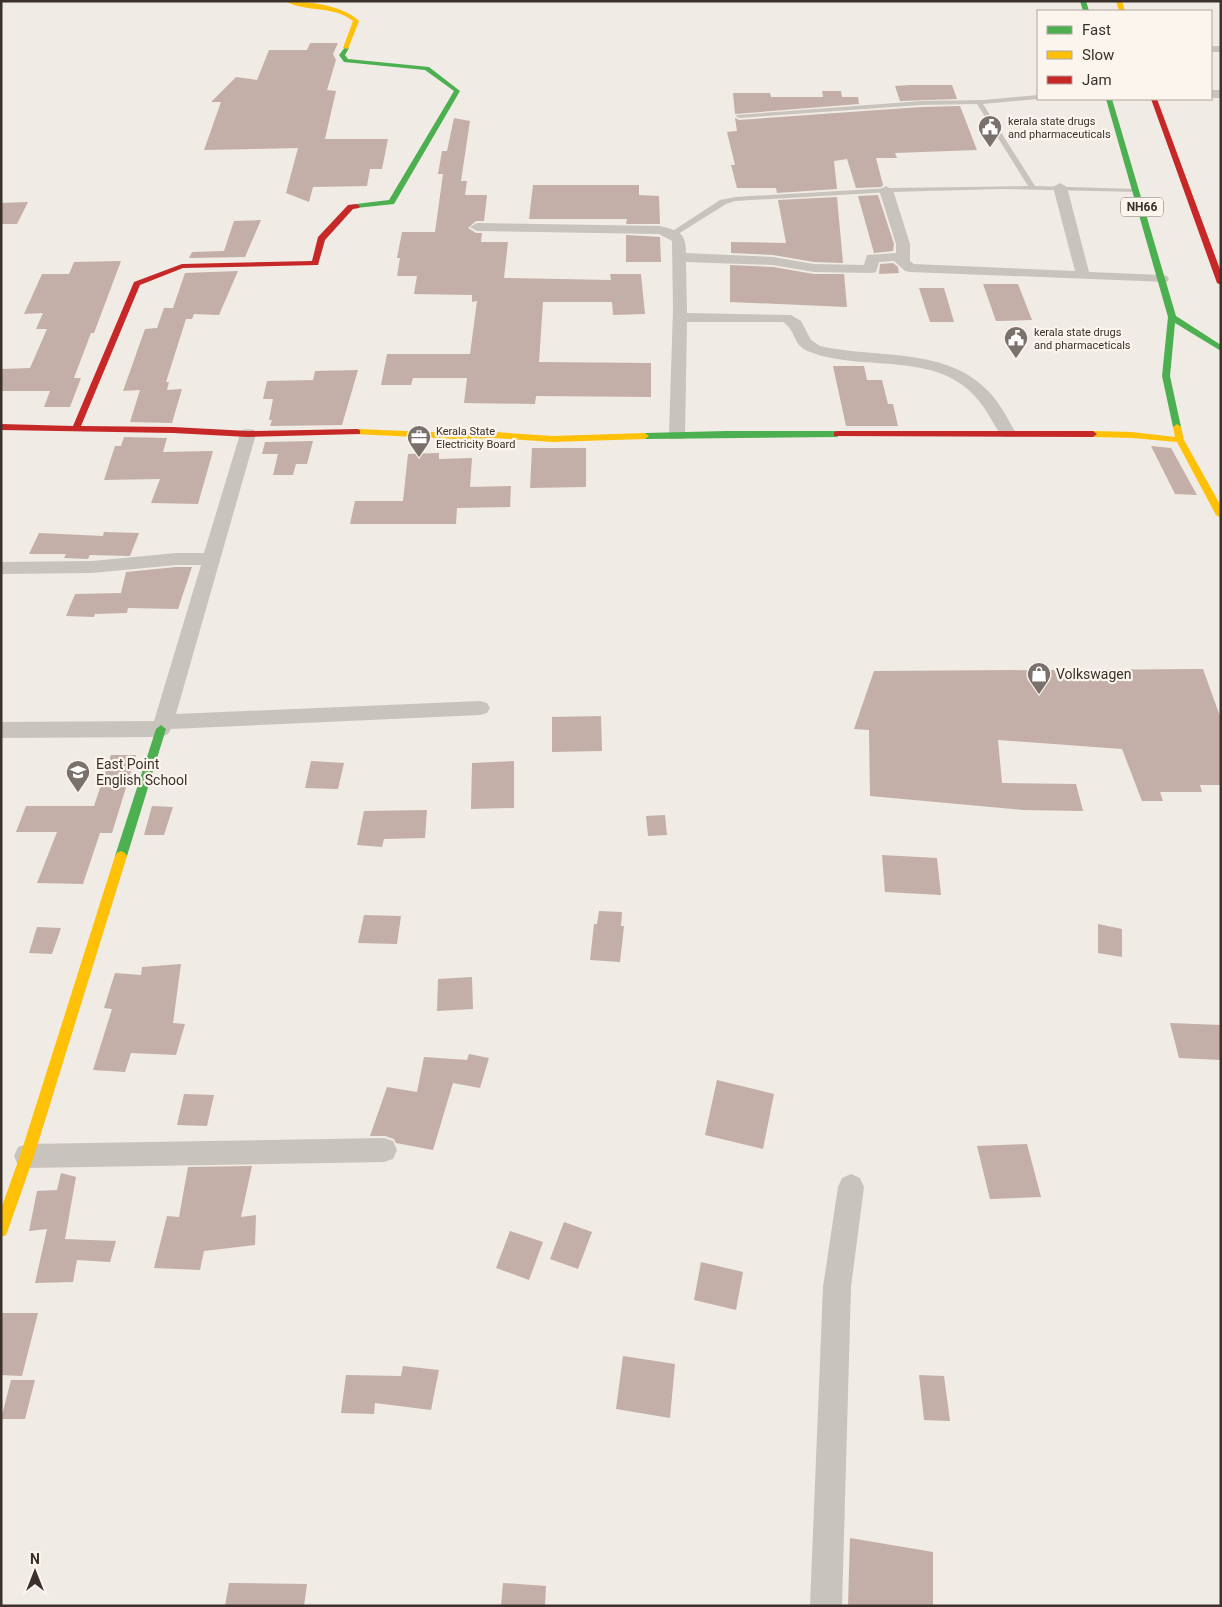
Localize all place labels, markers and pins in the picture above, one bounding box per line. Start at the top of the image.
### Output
public building icon: kerala state drugs and pharmaceuticals [977,114,1003,148]
place label: kerala state drugs and pharmaceuticals [1008,115,1111,141]
public building icon: kerala state drugs and pharmaceticals [1003,325,1029,359]
place label: kerala state drugs and pharmaceticals [1034,326,1131,352]
office icon: Kerala State Electricity Board [406,424,432,458]
place label: Kerala State Electricity Board [436,425,515,451]
shop icon: Volkswagen [1026,661,1052,695]
place label: Volkswagen [1056,666,1131,682]
place label: East Point English School [96,756,188,788]
school or university icon: East Point English School [65,759,91,793]

